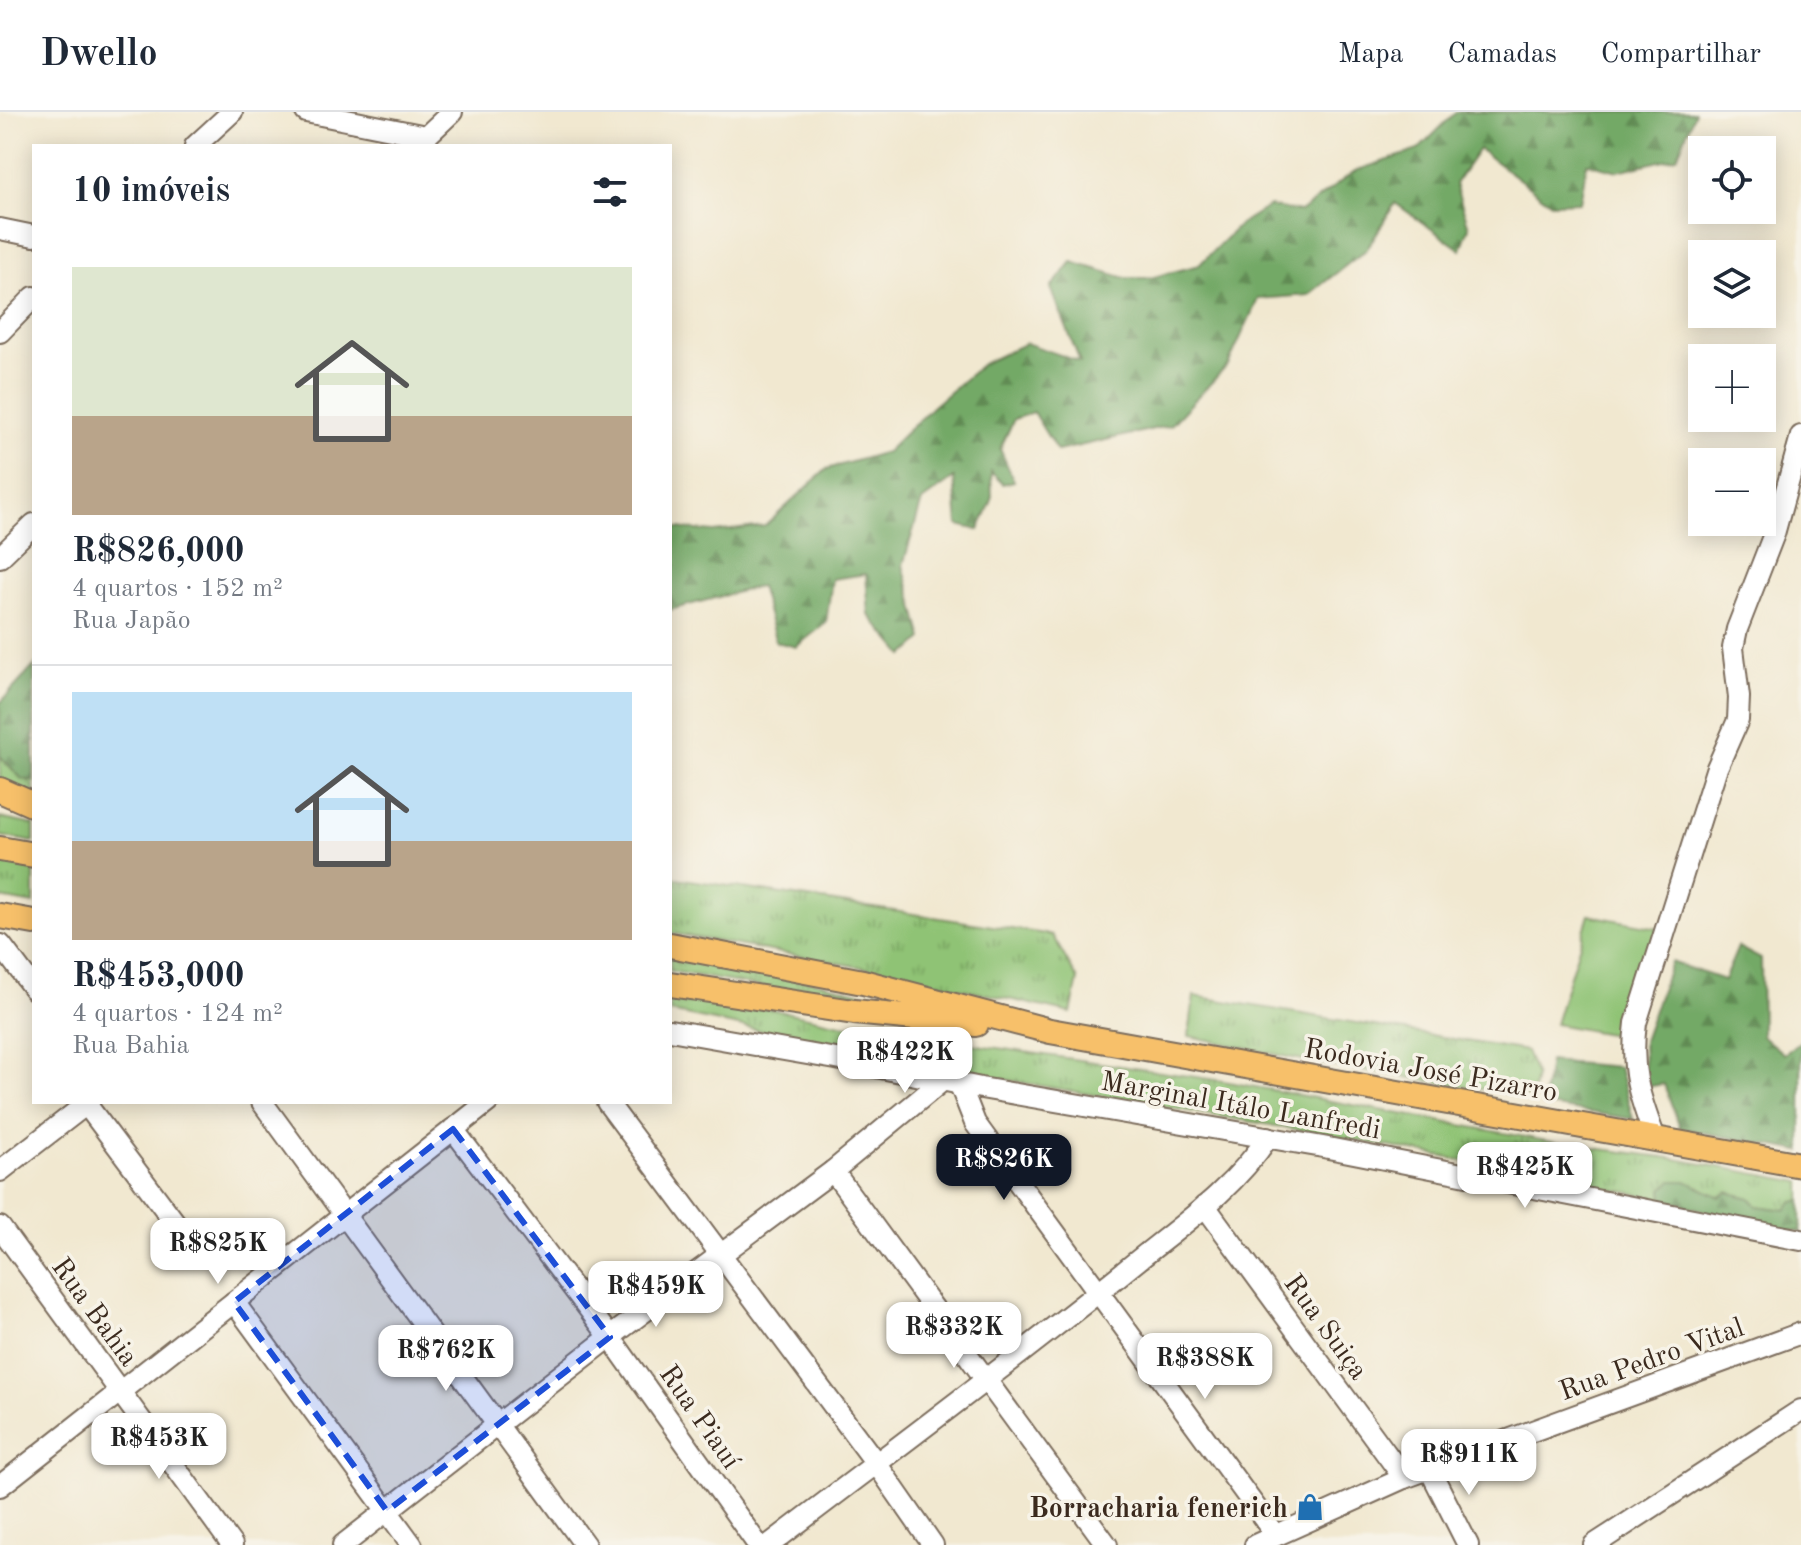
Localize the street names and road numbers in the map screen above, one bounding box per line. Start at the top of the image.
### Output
street label: Rodovia José Pizarro [1302,1036,1559,1108]
street label: Marginal Itálo Lanfredi [1099,1069,1382,1145]
street label: Rua Bahia [45,1253,142,1372]
street label: Rua Suiça [1277,1270,1372,1386]
street label: Rua Pedro Vital [1556,1314,1748,1407]
street label: Rua Piauí [653,1361,745,1475]

